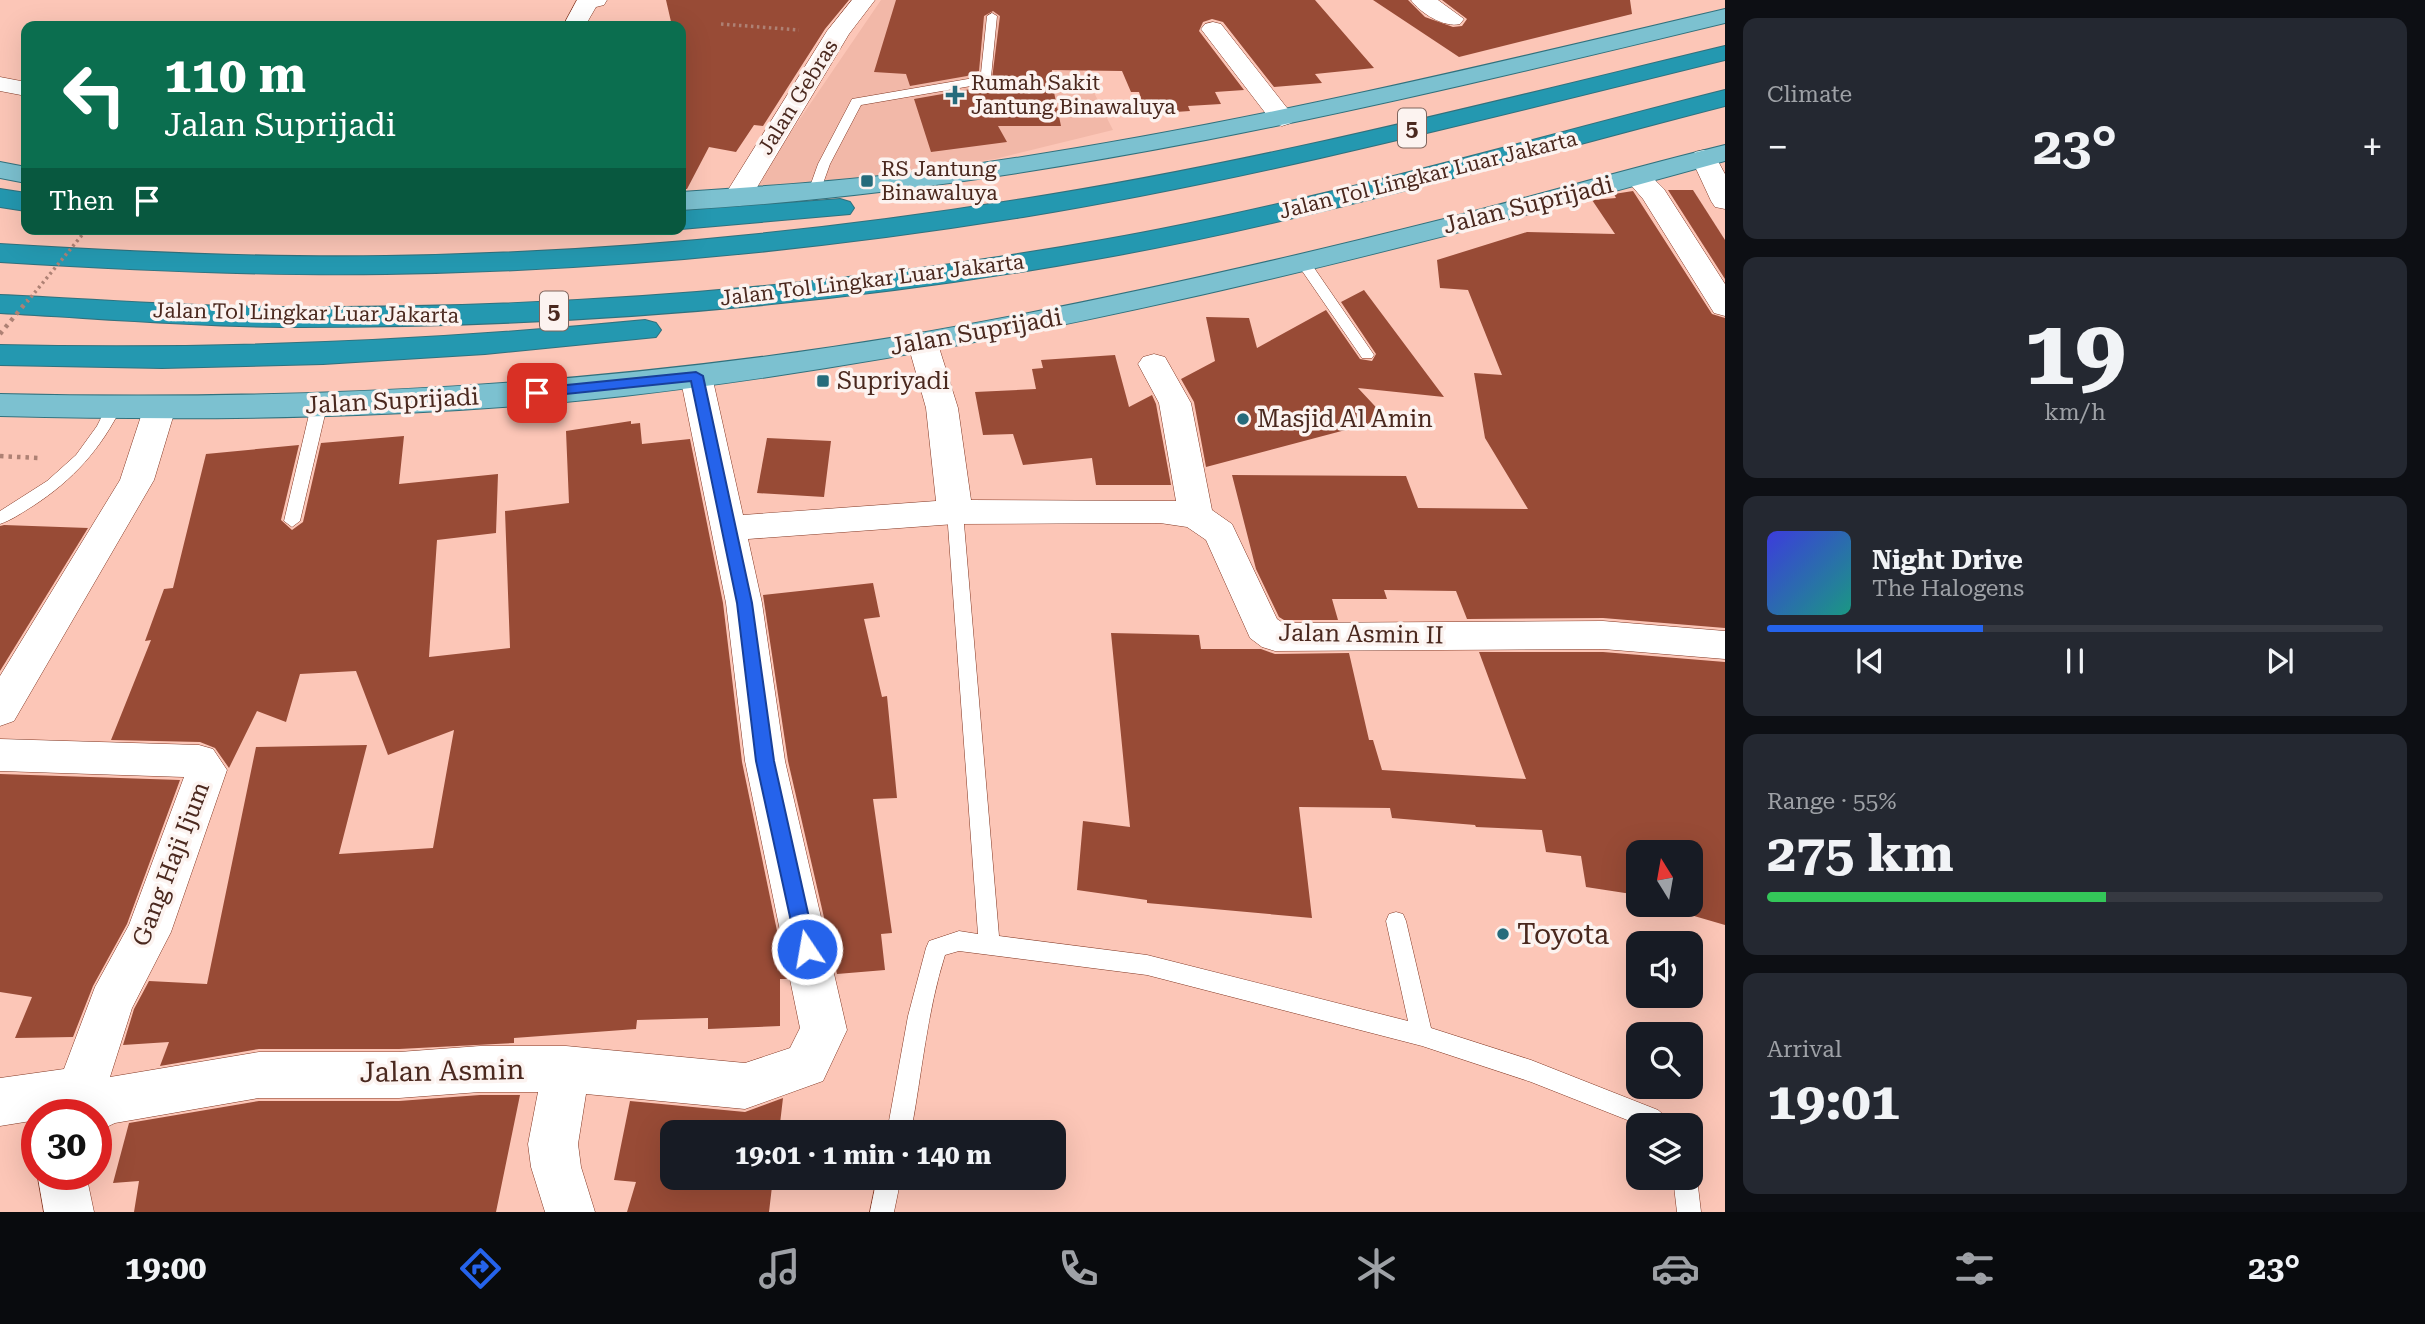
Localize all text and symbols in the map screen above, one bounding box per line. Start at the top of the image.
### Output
street label: Jalan Gebras [753,35,843,159]
text: 110 m [164,47,306,104]
icon: left [49,49,140,140]
place label: Rumah Sakit Jantung Binawaluya [971,71,1176,119]
text: Climate [1767,81,1852,108]
marker: Rumah Sakit Jantung Binawaluya [945,85,965,105]
text: Jalan Suprijadi [164,106,396,144]
road number: 5 [1398,108,1426,148]
text: 23° [2033,116,2117,177]
text: − [1767,125,1788,169]
text: + [2362,125,2383,169]
street label: Jalan Tol Lingkar Luar Jakarta [1277,126,1580,224]
place label: RS Jantung Binawaluya [881,157,998,205]
street label: Jalan Suprijadi [1440,170,1616,240]
marker: RS Jantung Binawaluya [859,173,875,189]
icon: arrive [128,182,166,220]
text: Then [49,186,114,216]
street label: Jalan Tol Lingkar Luar Jakarta [719,249,1026,311]
road number: 5 [540,292,568,330]
street label: Jalan Tol Lingkar Luar Jakarta [153,298,460,328]
text: 19 [2024,300,2126,406]
street label: Jalan Suprijadi [888,303,1064,361]
pin [507,363,567,423]
place label: Supriyadi [837,367,950,395]
marker: Supriyadi [815,373,831,389]
icon: arrive [518,374,556,412]
street label: Jalan Suprijadi [304,382,480,420]
text: km/h [2044,399,2106,426]
place label: Masjid Al Amin [1257,405,1433,433]
marker: Masjid Al Amin [1235,411,1251,427]
text: Night Drive [1872,545,2023,575]
text: The Halogens [1872,575,2024,602]
street label: Jalan Asmin II [1278,619,1444,649]
icon: previous [1851,642,1889,680]
icon: pause [2056,642,2094,680]
icon: next [2261,642,2299,680]
street label: Gang Haji Ijum [127,778,215,950]
text: Range · 55% [1767,788,1896,815]
text: 275 km [1767,823,1954,884]
north arrow [1626,840,1703,917]
map controls [1626,840,1703,1190]
position arrow [770,912,844,986]
place label: Toyota [1517,918,1609,951]
marker: Toyota [1495,926,1511,942]
button: sound [1626,931,1703,1008]
button: search [1626,1022,1703,1099]
text: Arrival [1767,1036,1842,1063]
street label: Jalan Asmin [359,1053,525,1089]
text: 19:01 [1767,1071,1900,1132]
speed limit sign: 30 [21,1099,112,1190]
button: layers [1626,1113,1703,1190]
text: 19:01 · 1 min · 140 m [735,1140,991,1170]
icon: directions [456,1244,505,1293]
icon: music [755,1244,804,1293]
icon: phone [1054,1244,1103,1293]
icon: climate [1352,1244,1401,1293]
icon: car [1651,1244,1700,1293]
icon: filters [1950,1244,1999,1293]
text: 19:00 [125,1249,207,1287]
text: 23° [2248,1249,2300,1287]

